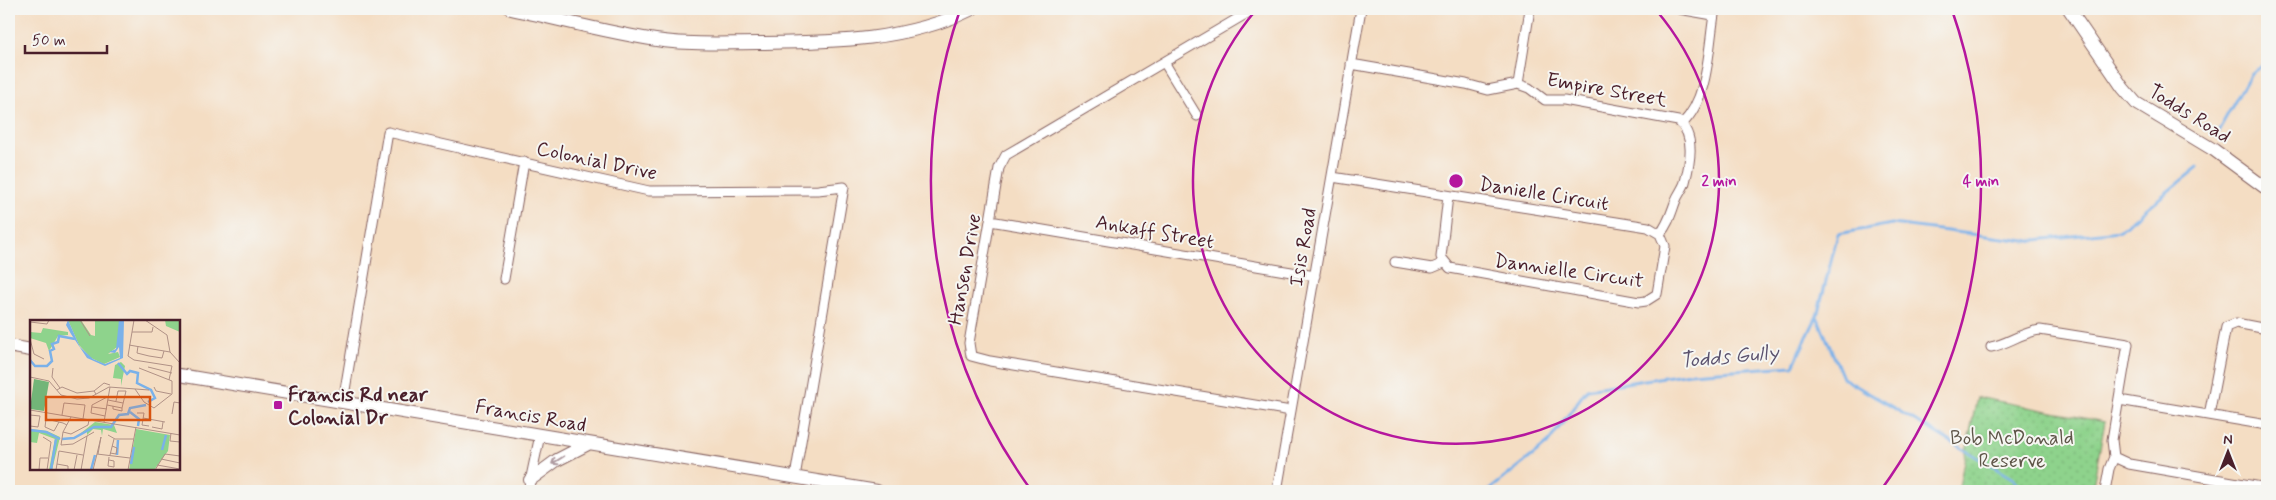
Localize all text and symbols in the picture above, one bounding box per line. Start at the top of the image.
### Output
scale bar [25,22,108,54]
text: 50 m [32,31,66,51]
street label: Empire Street [1545,67,1669,114]
street label: Todds Road [2143,78,2236,150]
street label: Colonial Drive [534,136,659,187]
street label: Danielle Circuit [1477,171,1611,218]
centre of rings [1447,172,1465,190]
text: 2 min [1701,172,1737,192]
text: 4 min [1963,172,1999,192]
street label: Isis Road [1283,206,1324,289]
street label: Ankaff Street [1093,209,1216,256]
street label: Hansen Drive [942,212,989,327]
street label: Dannielle Circuit [1492,248,1645,295]
inset map [30,320,180,470]
water label: Todds Gully [1679,339,1781,375]
place label: Francis Rd near Colonial Dr [288,382,429,432]
street label: Francis Road [473,393,588,440]
marker: Francis Rd near Colonial Dr [272,399,284,411]
park label: Bob McDonald Reserve [1950,425,2074,475]
north arrow [2204,428,2254,478]
text: N [2223,431,2233,449]
one-way arrow [551,455,565,466]

